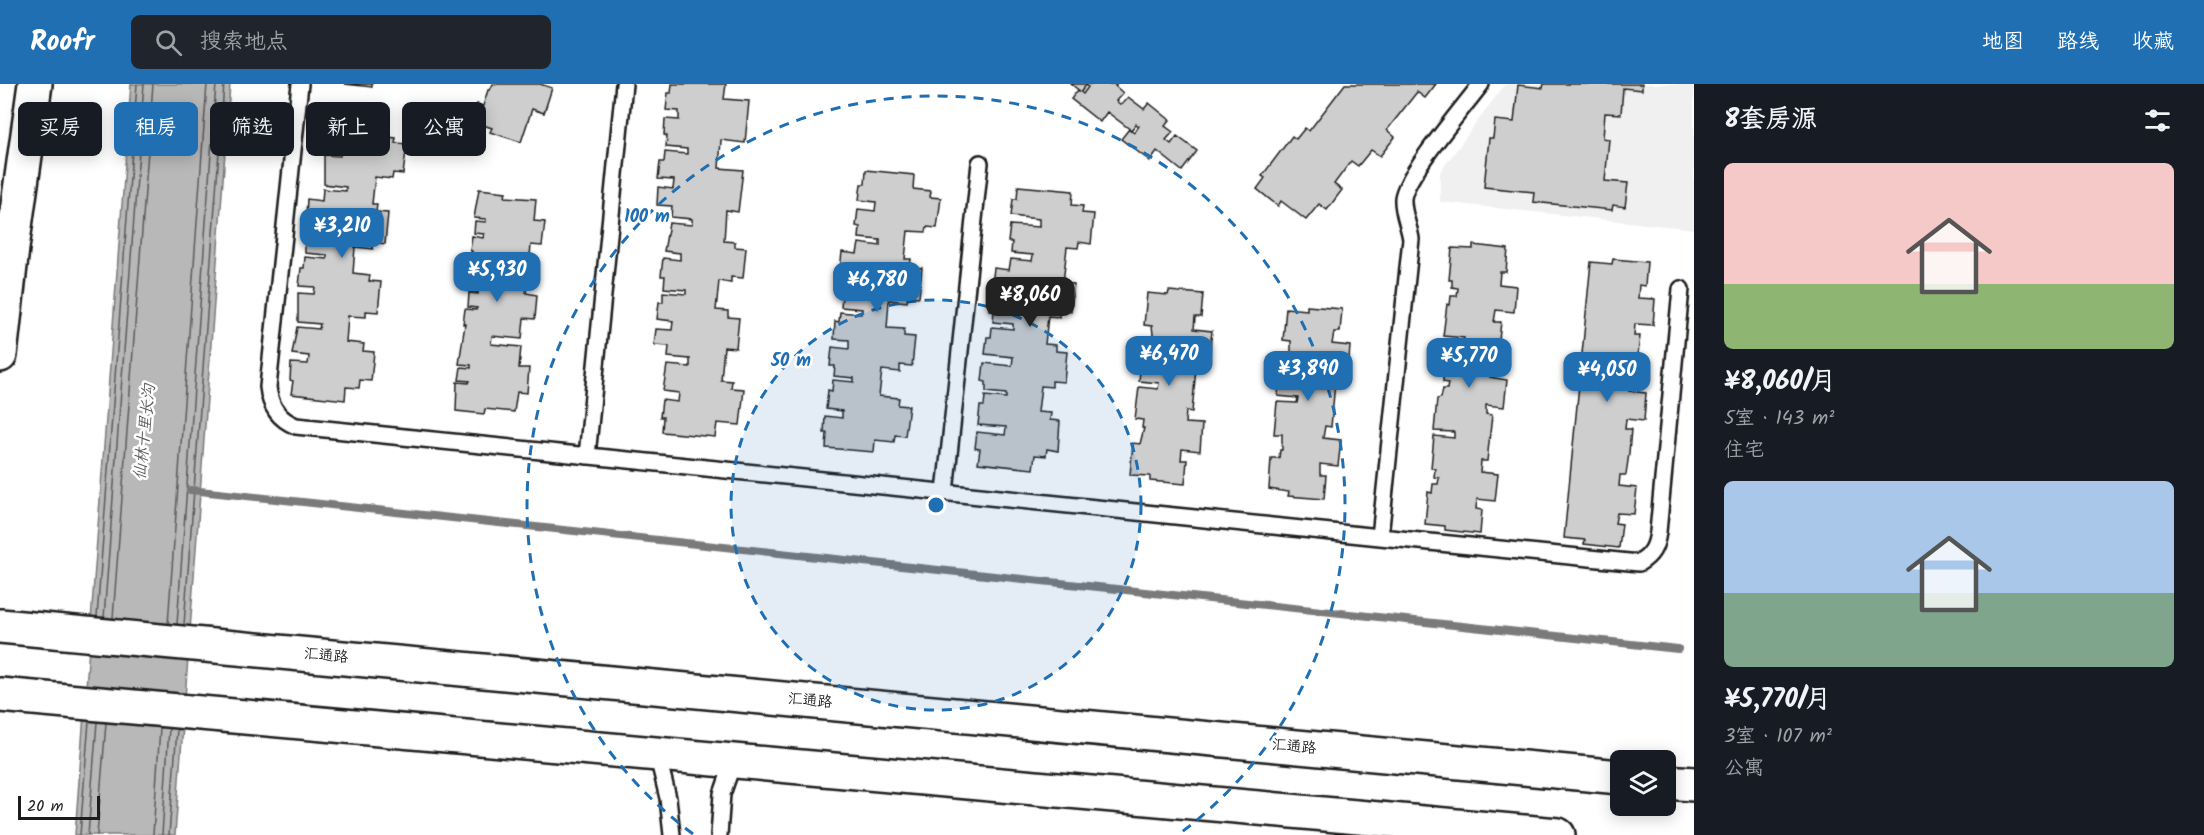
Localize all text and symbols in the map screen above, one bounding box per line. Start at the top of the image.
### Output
search box [131,15,551,69]
text: Roofr [30,20,95,65]
text: 搜索地点 [200,25,288,60]
icon: search [152,26,185,59]
text: 地图 [1982,26,2024,59]
text: 路线 [2057,26,2099,59]
text: 收藏 [2132,26,2174,59]
text: 8套房源 [1724,99,1817,141]
chip: 买房 [18,102,102,156]
chip: 租房 [114,102,198,156]
chip: 筛选 [210,102,294,156]
chip: 新上 [306,102,390,156]
chip: 公寓 [402,102,486,156]
icon: filters [2141,104,2174,137]
icon: home [1895,202,2003,310]
text: 100 m [624,203,670,232]
pin: ¥3,210 [293,208,391,259]
text: ¥3,210 [314,211,370,243]
pin: ¥5,930 [448,252,546,303]
text: ¥5,930 [468,255,526,287]
pin: ¥6,780 [828,262,926,313]
text: ¥6,780 [847,265,907,297]
pin: ¥8,060 [981,277,1079,328]
text: ¥8,060 [1000,280,1060,312]
pin: ¥6,470 [1120,336,1218,387]
pin: ¥5,770 [1420,338,1518,389]
text: ¥6,470 [1140,339,1198,371]
text: ¥5,770 [1441,341,1497,373]
text: 50 m [770,347,811,376]
pin: ¥3,890 [1259,351,1357,402]
pin: ¥4,050 [1558,352,1656,403]
text: ¥3,890 [1278,354,1338,386]
text: ¥4,050 [1577,355,1637,387]
text: ¥8,060/月 [1724,361,1836,403]
water label: 仙林十里长沟 [128,381,163,481]
text: 5室 · 143 m² [1724,403,1834,435]
text: 住宅 [1724,435,1764,467]
centre of rings [926,495,946,515]
icon: home [1895,520,2003,628]
street label: 汇通路 [303,642,349,670]
text: ¥5,770/月 [1724,679,1831,721]
street label: 汇通路 [787,687,833,715]
text: 3室 · 107 m² [1724,721,1832,753]
street label: 汇通路 [1271,733,1317,761]
map controls [1610,750,1676,816]
button: layers [1610,750,1676,816]
text: 公寓 [1724,753,1764,785]
scale bar [18,793,100,820]
text: 20 m [27,794,63,819]

